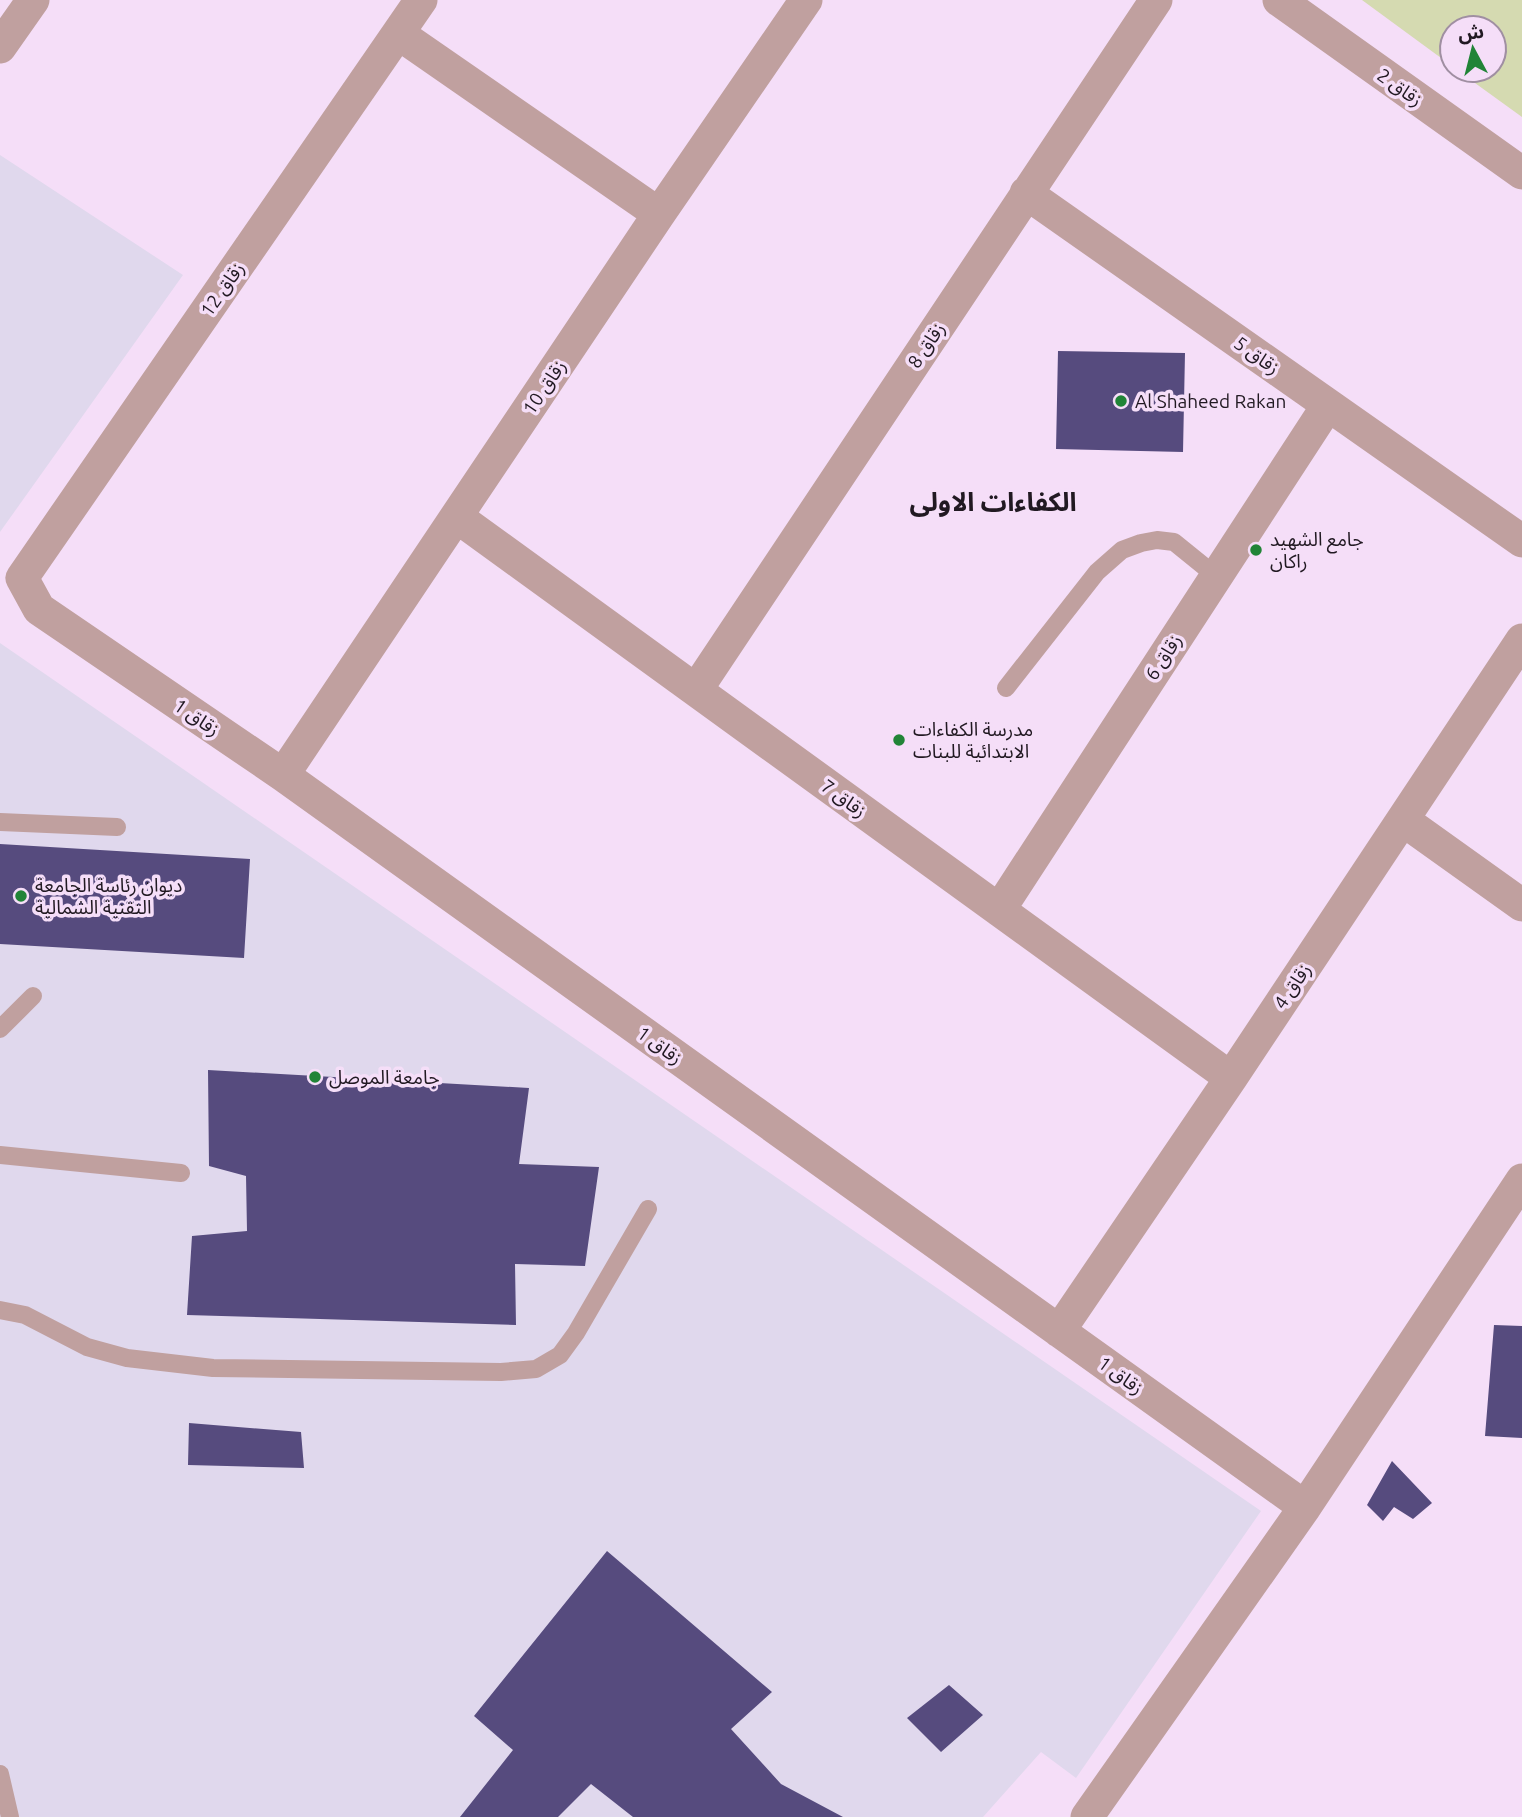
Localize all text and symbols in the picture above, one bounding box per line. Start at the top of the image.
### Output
north arrow [1438,14,1508,84]
text: ش [1457,20,1485,45]
street label: زقاق 2 [1373,64,1427,111]
street label: زقاق 12 [196,258,249,321]
street label: زقاق 8 [903,318,950,373]
street label: زقاق 5 [1230,332,1284,379]
street label: زقاق 10 [518,356,571,419]
place label: Al Shaheed Rakan [1135,390,1286,412]
marker: Al Shaheed Rakan [1113,393,1129,409]
district label: الكفاءات الاولى [909,487,1077,517]
place label: جامع الشهيد راكان [1270,528,1364,573]
marker: جامع الشهيد راكان [1248,542,1264,558]
street label: زقاق 6 [1140,630,1187,685]
street label: زقاق 1 [169,694,224,741]
place label: مدرسة الكفاءات الابتدائية للبنات [913,718,1033,762]
marker: مدرسة الكفاءات الابتدائية للبنات [891,732,907,748]
street label: زقاق 7 [817,774,871,822]
place label: ديوان رئاسة الجامعة التقنية الشمالية [35,874,182,918]
marker: ديوان رئاسة الجامعة التقنية الشمالية [13,888,29,904]
street label: زقاق 4 [1269,959,1316,1014]
street label: زقاق 1 [633,1021,687,1069]
place label: جامعة الموصل [329,1066,440,1089]
marker: جامعة الموصل [307,1069,323,1085]
street label: زقاق 1 [1094,1351,1148,1399]

